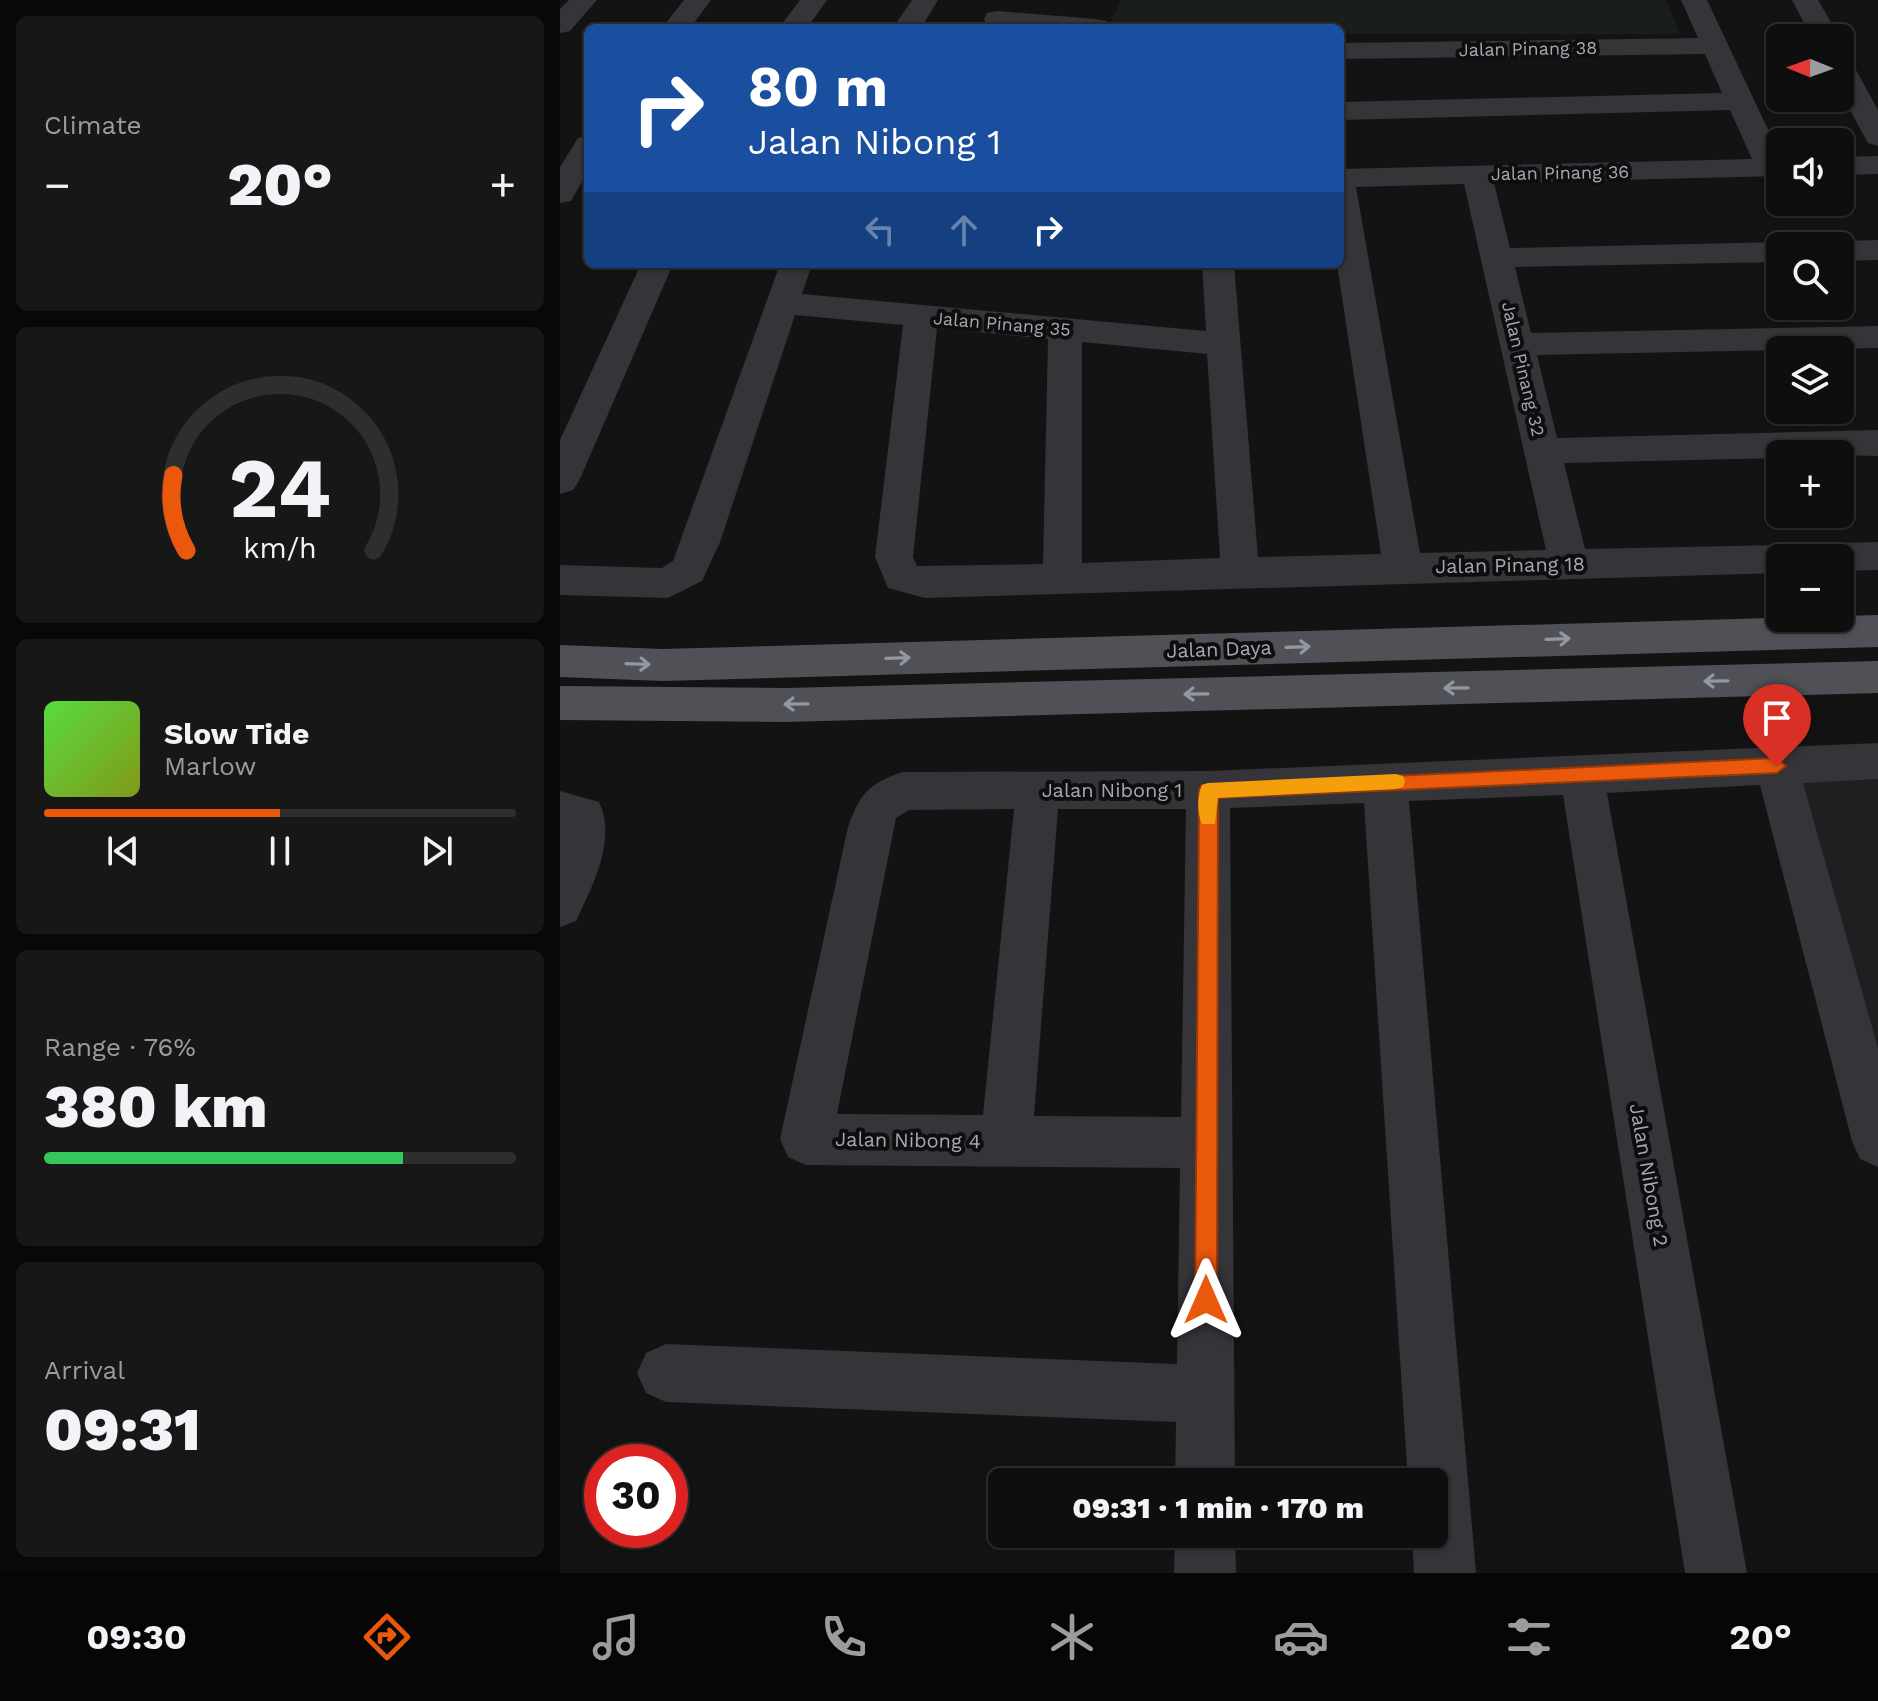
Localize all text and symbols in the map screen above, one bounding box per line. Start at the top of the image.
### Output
north arrow [1766,24,1854,112]
map controls [1766,24,1854,632]
street label: Jalan Pinang 38 [1459,37,1597,60]
text: 80 m [748,54,888,120]
icon: right [616,56,720,160]
text: Climate [44,110,142,140]
text: Jalan Nibong 1 [748,121,1001,163]
button: sound [1766,128,1854,216]
text: 20° [227,149,333,220]
text: − [44,159,71,211]
text: + [489,159,516,211]
street label: Jalan Pinang 36 [1491,161,1629,184]
icon: left [858,208,902,252]
icon: ahead [942,208,986,252]
icon: right [1026,208,1070,252]
button: search [1766,232,1854,320]
street label: Jalan Pinang 32 [1498,299,1549,438]
street label: Jalan Pinang 35 [932,307,1072,340]
button: layers [1766,336,1854,424]
text: 24 [229,440,331,537]
button: + [1766,440,1854,528]
text: km/h [243,531,317,565]
button: − [1766,544,1854,632]
street label: Jalan Pinang 18 [1435,552,1585,578]
one-way arrow [1544,632,1571,647]
street label: Jalan Daya [1166,635,1272,663]
one-way arrow [1284,639,1311,654]
one-way arrow [884,650,911,665]
one-way arrow [624,656,651,671]
one-way arrow [1703,673,1730,689]
one-way arrow [1443,680,1470,695]
pin [1743,684,1811,766]
one-way arrow [1183,687,1210,702]
icon: arrive [1755,696,1799,740]
one-way arrow [783,697,810,712]
text: Slow Tide [164,716,309,751]
text: Marlow [164,751,256,781]
street label: Jalan Nibong 1 [1042,778,1182,802]
icon: previous [101,829,145,873]
icon: pause [258,829,302,873]
icon: next [415,829,459,873]
text: Range · 76% [44,1032,196,1062]
text: 380 km [44,1071,267,1142]
street label: Jalan Nibong 2 [1625,1102,1673,1248]
street label: Jalan Nibong 4 [835,1127,981,1153]
position arrow [1164,1258,1248,1342]
text: Arrival [44,1355,125,1385]
text: 09:31 [44,1394,201,1465]
speed limit sign: 30 [584,1444,688,1548]
text: 09:31 · 1 min · 170 m [1072,1490,1364,1525]
icon: directions [359,1609,415,1665]
icon: music [588,1609,644,1665]
icon: phone [816,1609,872,1665]
icon: climate [1044,1609,1100,1665]
icon: car [1273,1609,1329,1665]
icon: filters [1501,1609,1557,1665]
text: 09:30 [86,1616,187,1658]
text: 20° [1729,1616,1792,1658]

